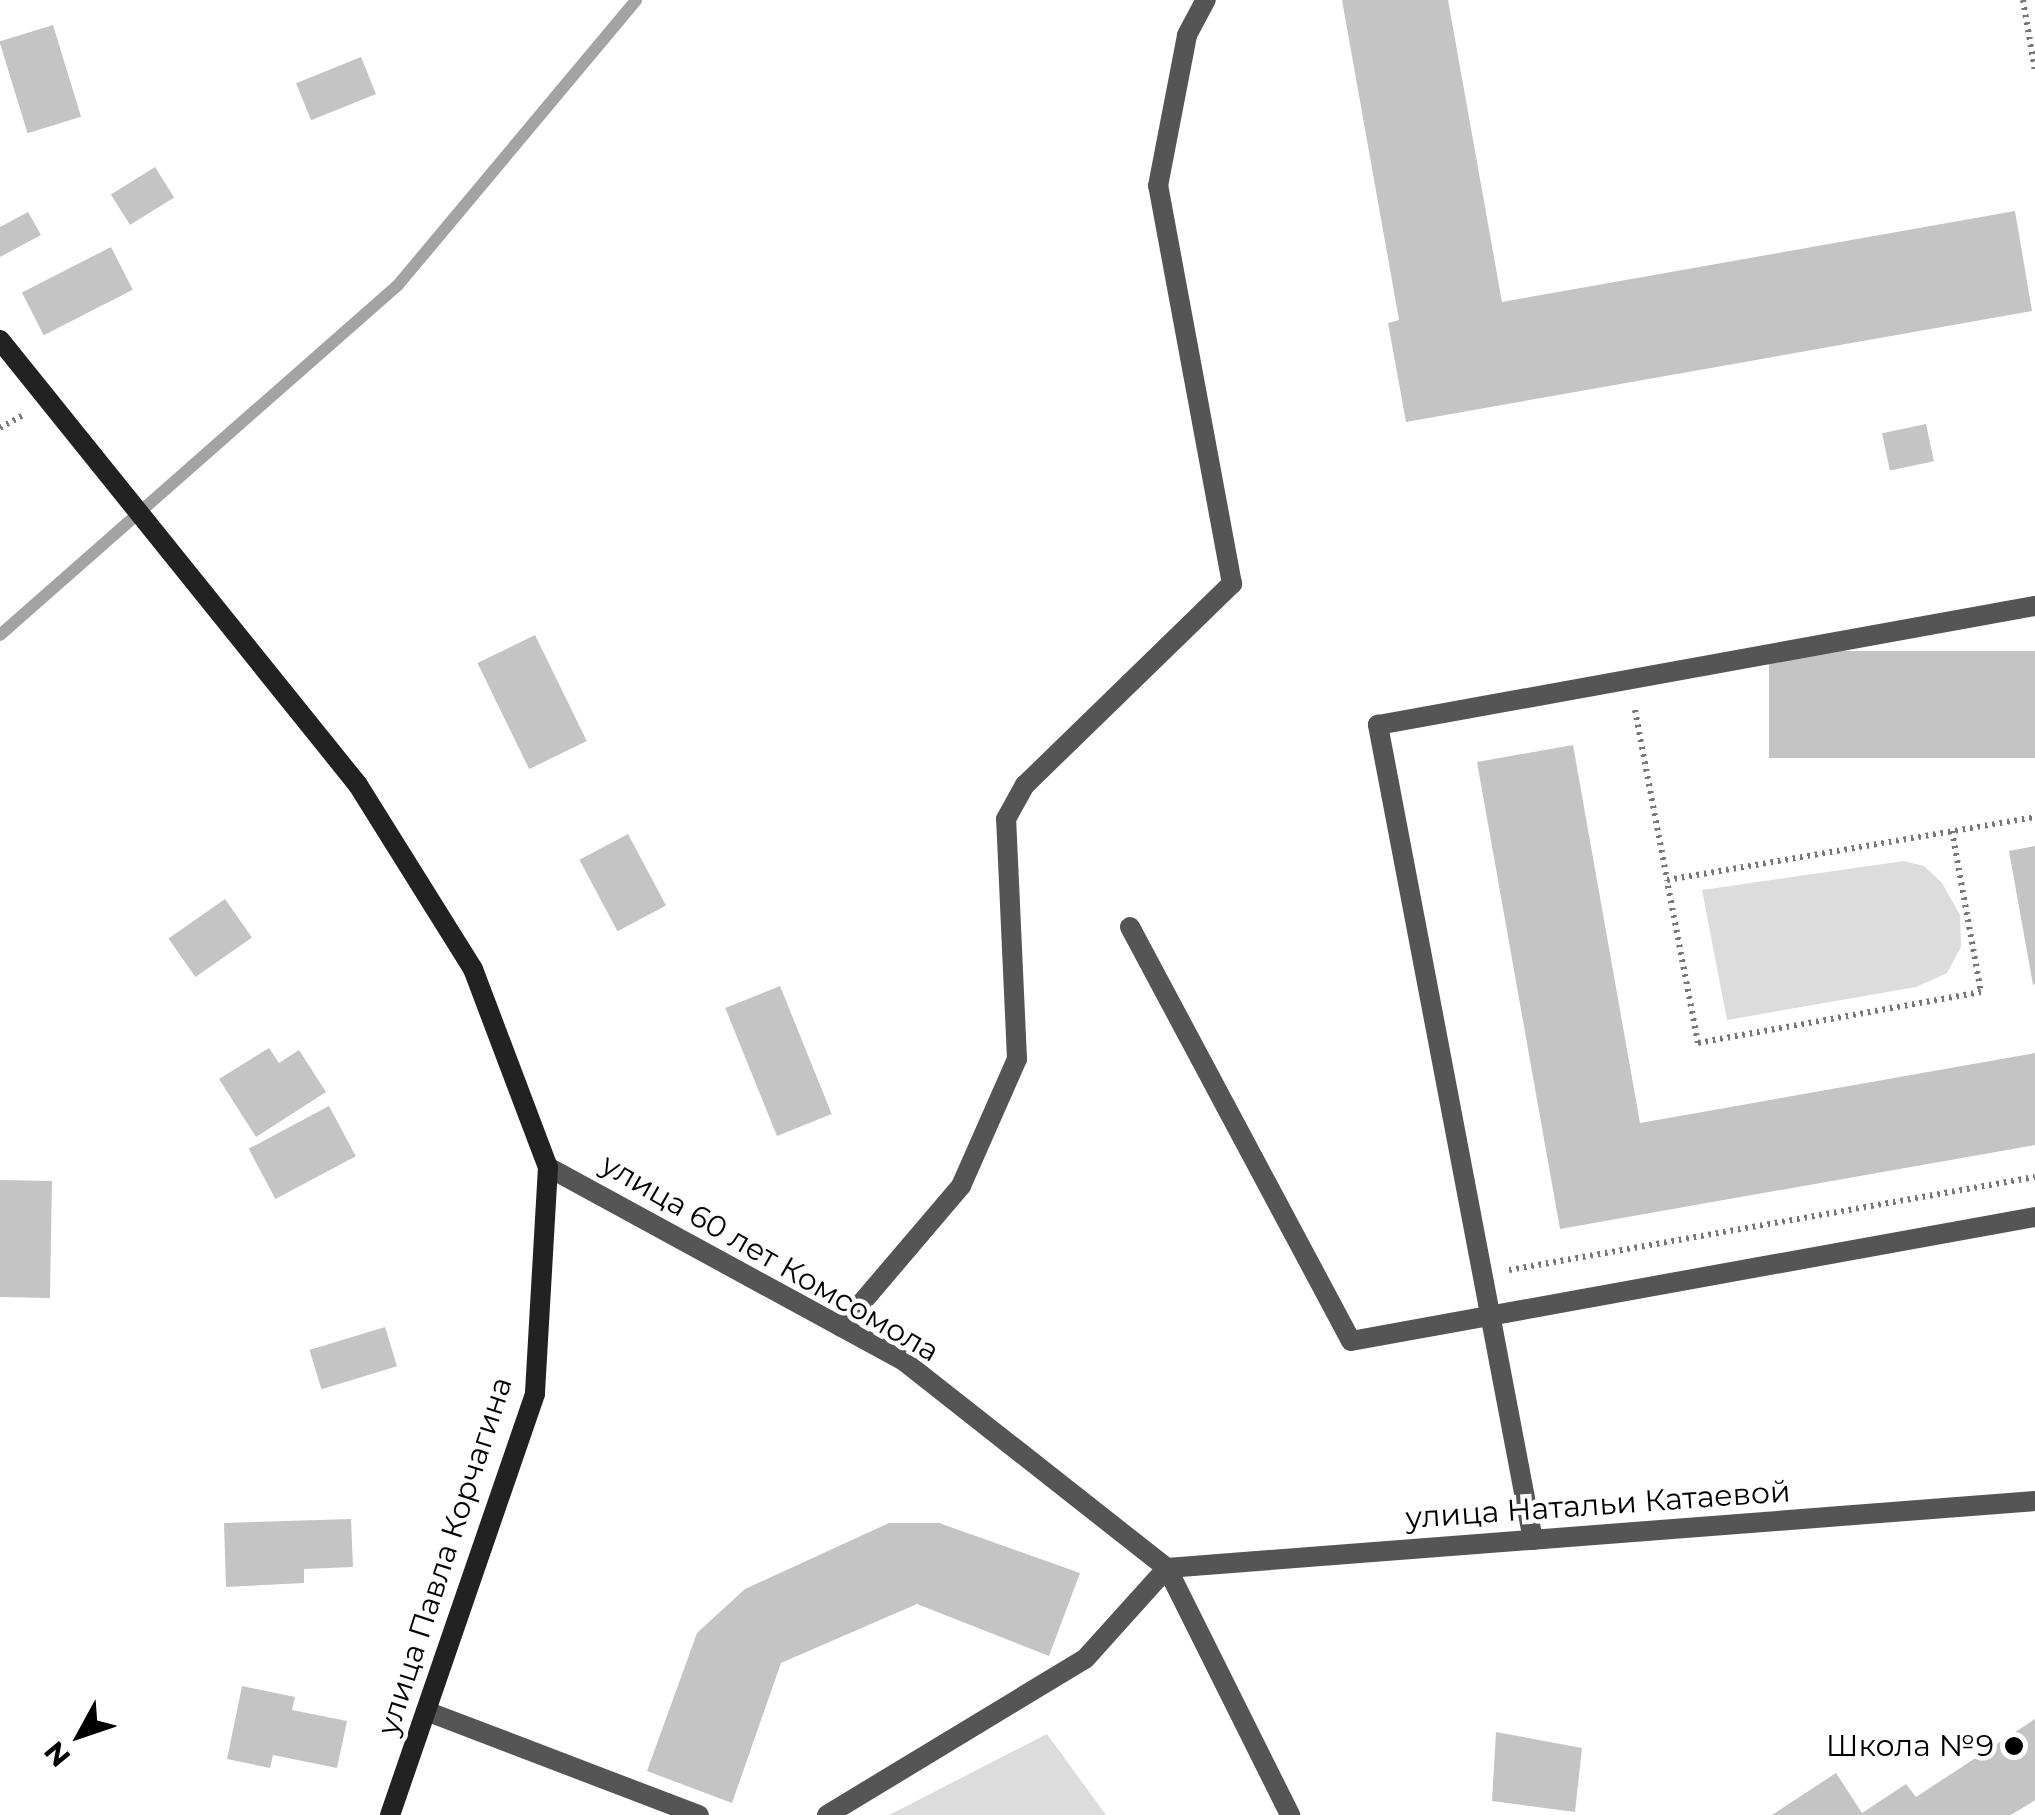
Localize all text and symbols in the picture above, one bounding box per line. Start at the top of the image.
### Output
street label: улица 60 лет Комсомола [595,1146,945,1370]
street label: улица Павла Корчагина [370,1372,520,1740]
street label: улица Натальи Катаевой [1404,1474,1792,1536]
north arrow [30,1685,130,1785]
place label: Школа №9 [1826,1728,1994,1764]
text: N [37,1735,77,1774]
marker: Школа №9 [2003,1735,2025,1757]

